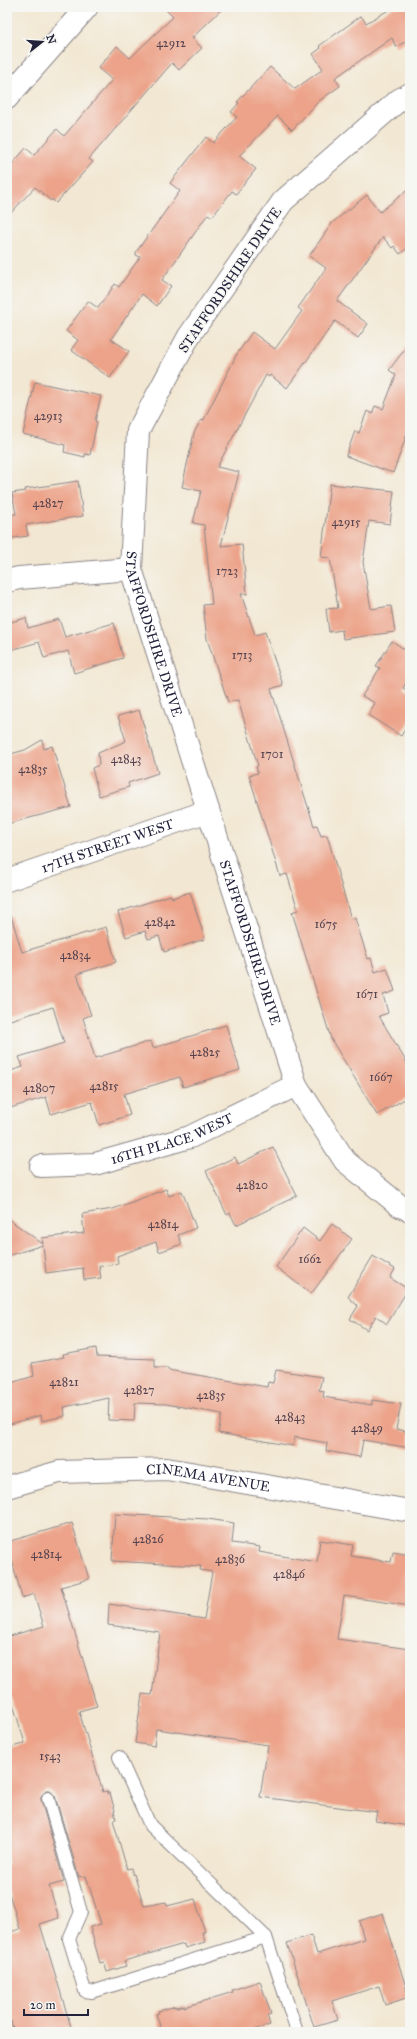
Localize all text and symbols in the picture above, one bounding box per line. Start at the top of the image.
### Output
north arrow [22,22,62,62]
text: N [44,33,59,46]
house number: 42912 [156,36,186,50]
street label: STAFFORDSHIRE DRIVE [175,204,285,356]
house number: 42913 [34,409,62,423]
house number: 42827 [33,496,63,510]
house number: 42915 [331,515,361,529]
street label: STAFFORDSHIRE DRIVE [122,551,186,719]
house number: 1723 [216,564,238,578]
house number: 1713 [232,648,253,662]
house number: 1701 [261,747,284,761]
house number: 42843 [111,752,141,766]
house number: 42835 [18,762,48,776]
street label: 17TH STREET WEST [39,815,176,876]
street label: STAFFORDSHIRE DRIVE [216,858,285,1027]
house number: 42842 [144,915,176,929]
house number: 1675 [315,917,338,931]
house number: 42834 [60,948,91,962]
house number: 1671 [356,987,378,1001]
house number: 42825 [190,1045,221,1059]
house number: 1667 [369,1070,393,1084]
house number: 42815 [89,1079,119,1093]
house number: 42807 [23,1081,55,1095]
street label: 16TH PLACE WEST [109,1109,236,1168]
house number: 42820 [236,1178,268,1192]
house number: 42814 [148,1217,179,1231]
house number: 1662 [299,1252,322,1266]
house number: 42821 [49,1375,79,1389]
house number: 42827 [124,1383,154,1397]
house number: 42835 [196,1388,226,1402]
house number: 42843 [275,1410,305,1424]
house number: 42849 [351,1421,383,1435]
street label: CINEMA AVENUE [146,1460,271,1495]
house number: 42826 [132,1532,164,1546]
house number: 42814 [31,1547,62,1561]
house number: 42836 [215,1552,246,1566]
house number: 42846 [273,1567,306,1581]
house number: 1543 [39,1749,61,1763]
scale bar [24,1991,88,2017]
text: 20 m [30,1998,56,2012]

